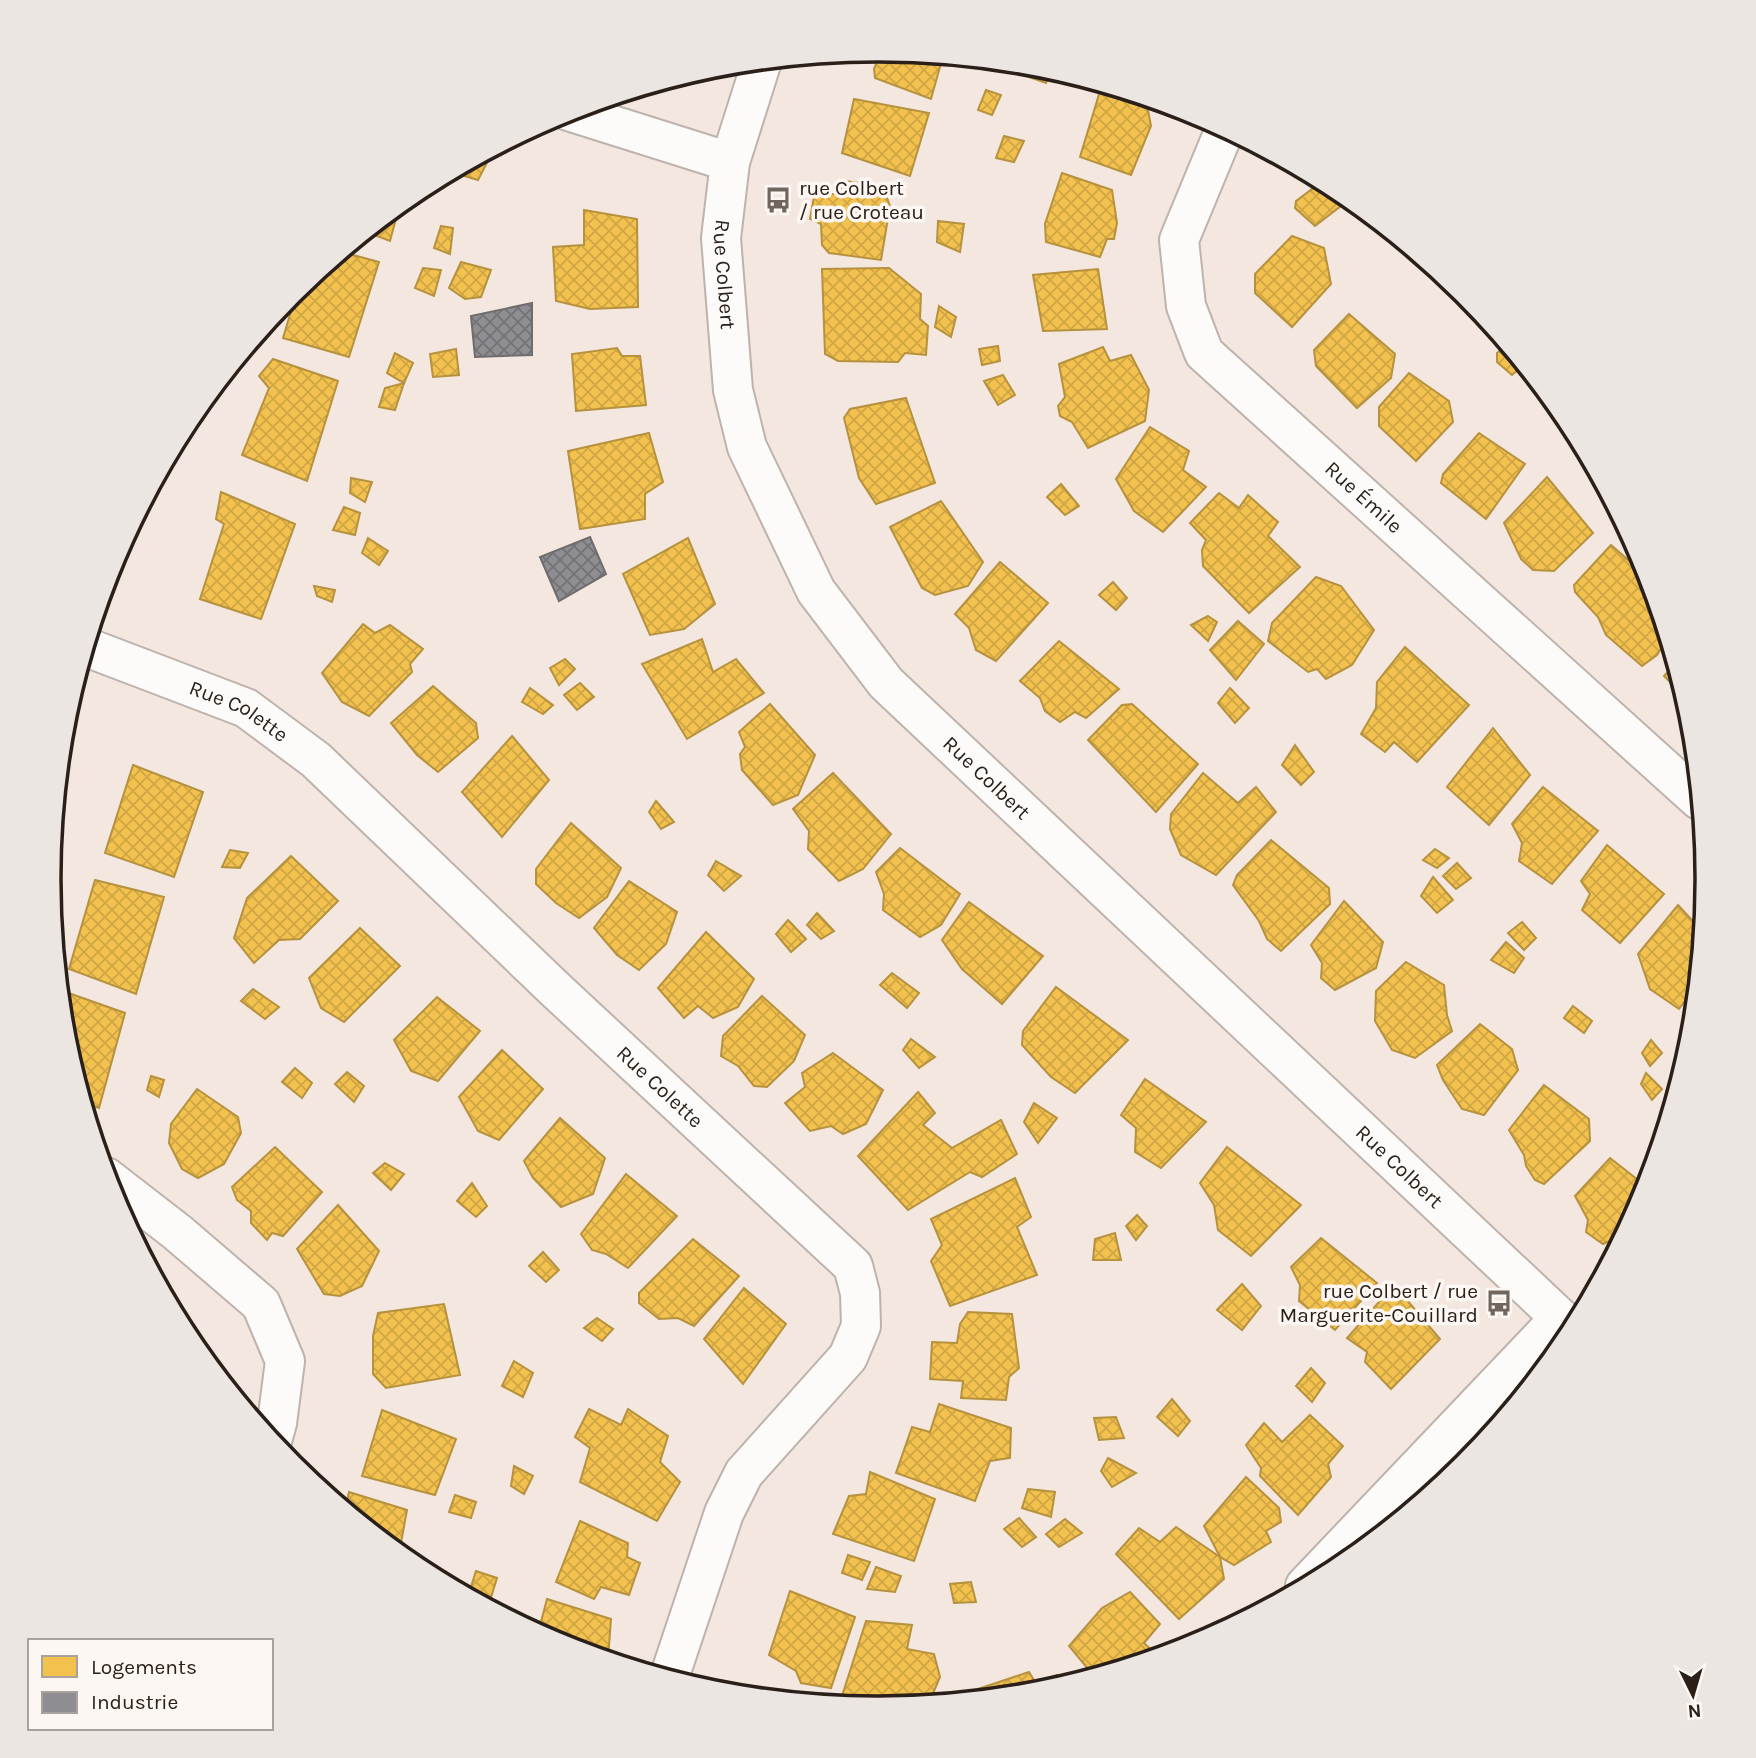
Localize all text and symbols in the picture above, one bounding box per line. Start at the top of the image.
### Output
place label: rue Colbert / rue Croteau [799,176,924,224]
bus stop icon: rue Colbert / rue Croteau [763,185,793,215]
street label: Rue Colbert [709,218,740,330]
street label: Rue Émile [1320,456,1407,538]
street label: Rue Colette [186,675,293,747]
street label: Rue Colbert [938,731,1035,824]
street label: Rue Colette [612,1041,708,1133]
street label: Rue Colbert [1351,1120,1448,1213]
place label: rue Colbert / rue Marguerite-Couillard [1280,1279,1478,1327]
bus stop icon: rue Colbert / rue Marguerite-Couillard [1484,1288,1514,1318]
legend [28,1639,273,1730]
text: Logements [91,1655,197,1679]
north arrow [1658,1660,1728,1730]
text: Industrie [91,1690,178,1714]
text: N [1687,1699,1702,1722]

